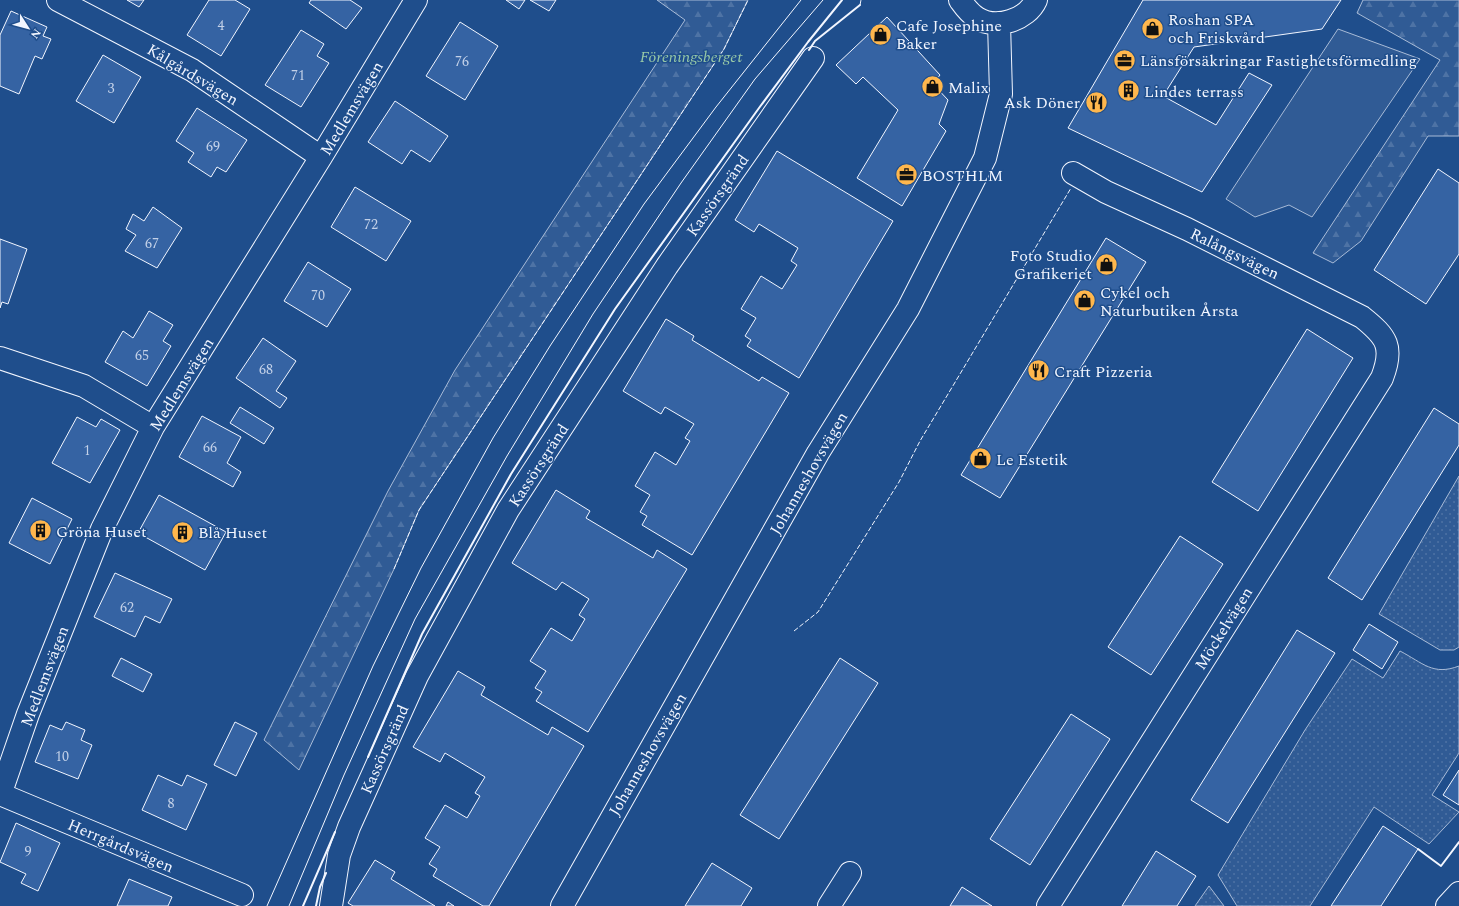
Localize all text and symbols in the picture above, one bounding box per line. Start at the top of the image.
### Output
north arrow [8,8,48,48]
place label: Roshan SPA och Friskvård [1168,8,1265,50]
place label: Cafe Josephine Baker [896,14,1002,56]
house number: 4 [218,15,225,36]
shop icon: Roshan SPA och Friskvård [1140,15,1166,41]
shop icon: Cafe Josephine Baker [868,21,894,47]
text: N [26,25,45,42]
street label: Kålgårdsvägen [142,38,243,112]
park label: Föreningsberget [640,45,743,69]
office icon: Länsförsäkringar Fastighetsförmedling [1111,47,1137,73]
place label: Länsförsäkringar Fastighetsförmedling [1140,49,1417,73]
house number: 76 [455,51,469,72]
street label: Medlemsvägen [314,57,389,160]
house number: 71 [291,65,305,86]
shop icon: Malix [920,74,946,100]
place label: Malix [948,76,989,100]
house number: 3 [108,78,115,99]
building icon: Lindes terrass [1115,78,1141,104]
place label: Lindes terrass [1144,80,1244,104]
restaurant icon: Ask Döner [1083,89,1109,115]
place label: Ask Döner [1004,91,1080,115]
house number: 69 [206,136,220,157]
street label: Kassörsgränd [681,149,755,242]
office icon: BOSTHLM [894,162,920,188]
place label: BOSTHLM [922,164,1003,188]
house number: 72 [364,214,378,235]
street label: Ralångsvägen [1186,222,1283,286]
house number: 67 [145,233,159,254]
place label: Foto Studio Grafikeriet [1010,244,1092,286]
shop icon: Foto Studio Grafikeriet [1094,251,1120,277]
place label: Cykel och Naturbutiken Årsta [1100,281,1238,323]
house number: 70 [311,285,325,306]
shop icon: Cykel och Naturbutiken Årsta [1072,288,1098,314]
street label: Medlemsvägen [144,333,220,436]
house number: 65 [135,345,149,366]
restaurant icon: Craft Pizzeria [1025,358,1051,384]
house number: 68 [259,359,273,380]
place label: Craft Pizzeria [1054,360,1153,384]
street label: Johanneshovsvägen [764,408,854,539]
street label: Kassörsgränd [503,419,575,512]
house number: 66 [203,437,217,458]
house number: 1 [84,440,91,461]
shop icon: Le Estetik [967,446,993,472]
place label: Le Estetik [996,448,1068,472]
building icon: Gröna Huset [28,518,54,544]
building icon: Blå Huset [169,519,195,545]
place label: Gröna Huset [56,520,147,544]
place label: Blå Huset [198,521,267,545]
street label: Möckelvägen [1189,582,1259,675]
house number: 62 [120,597,134,618]
street label: Medlemsvägen [15,622,75,730]
street label: Johanneshovsvägen [603,689,693,820]
street label: Kassörsgränd [355,701,415,798]
house number: 10 [55,746,69,767]
house number: 8 [168,793,175,814]
street label: Herrgårdsvägen [64,813,177,879]
house number: 9 [25,841,32,862]

